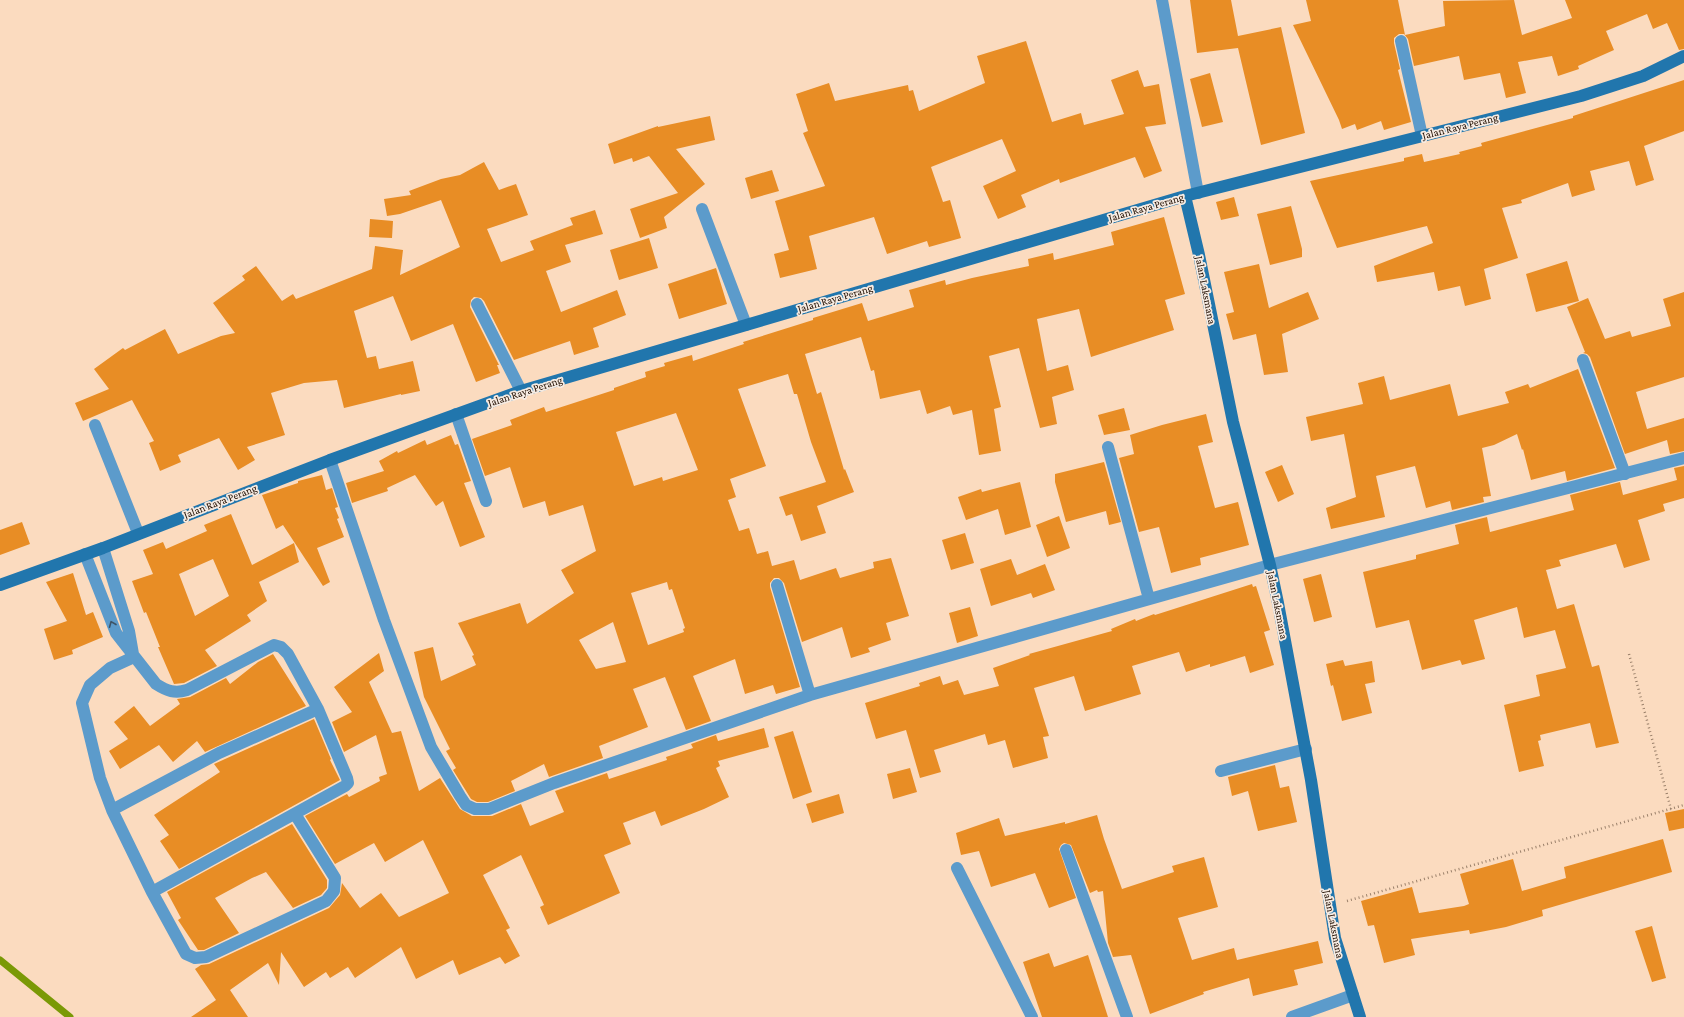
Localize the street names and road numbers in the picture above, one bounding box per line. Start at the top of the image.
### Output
street label: Jalan Raya Perang [1420,111,1500,142]
street label: Jalan Raya Perang [1106,190,1186,225]
street label: Jalan Laksmana [1192,254,1219,325]
street label: Jalan Raya Perang [795,281,875,316]
street label: Jalan Raya Perang [485,373,565,410]
street label: Jalan Raya Perang [181,481,259,522]
street label: Jalan Laksmana [1264,569,1291,640]
street label: Jalan Laksmana [1320,888,1347,959]

